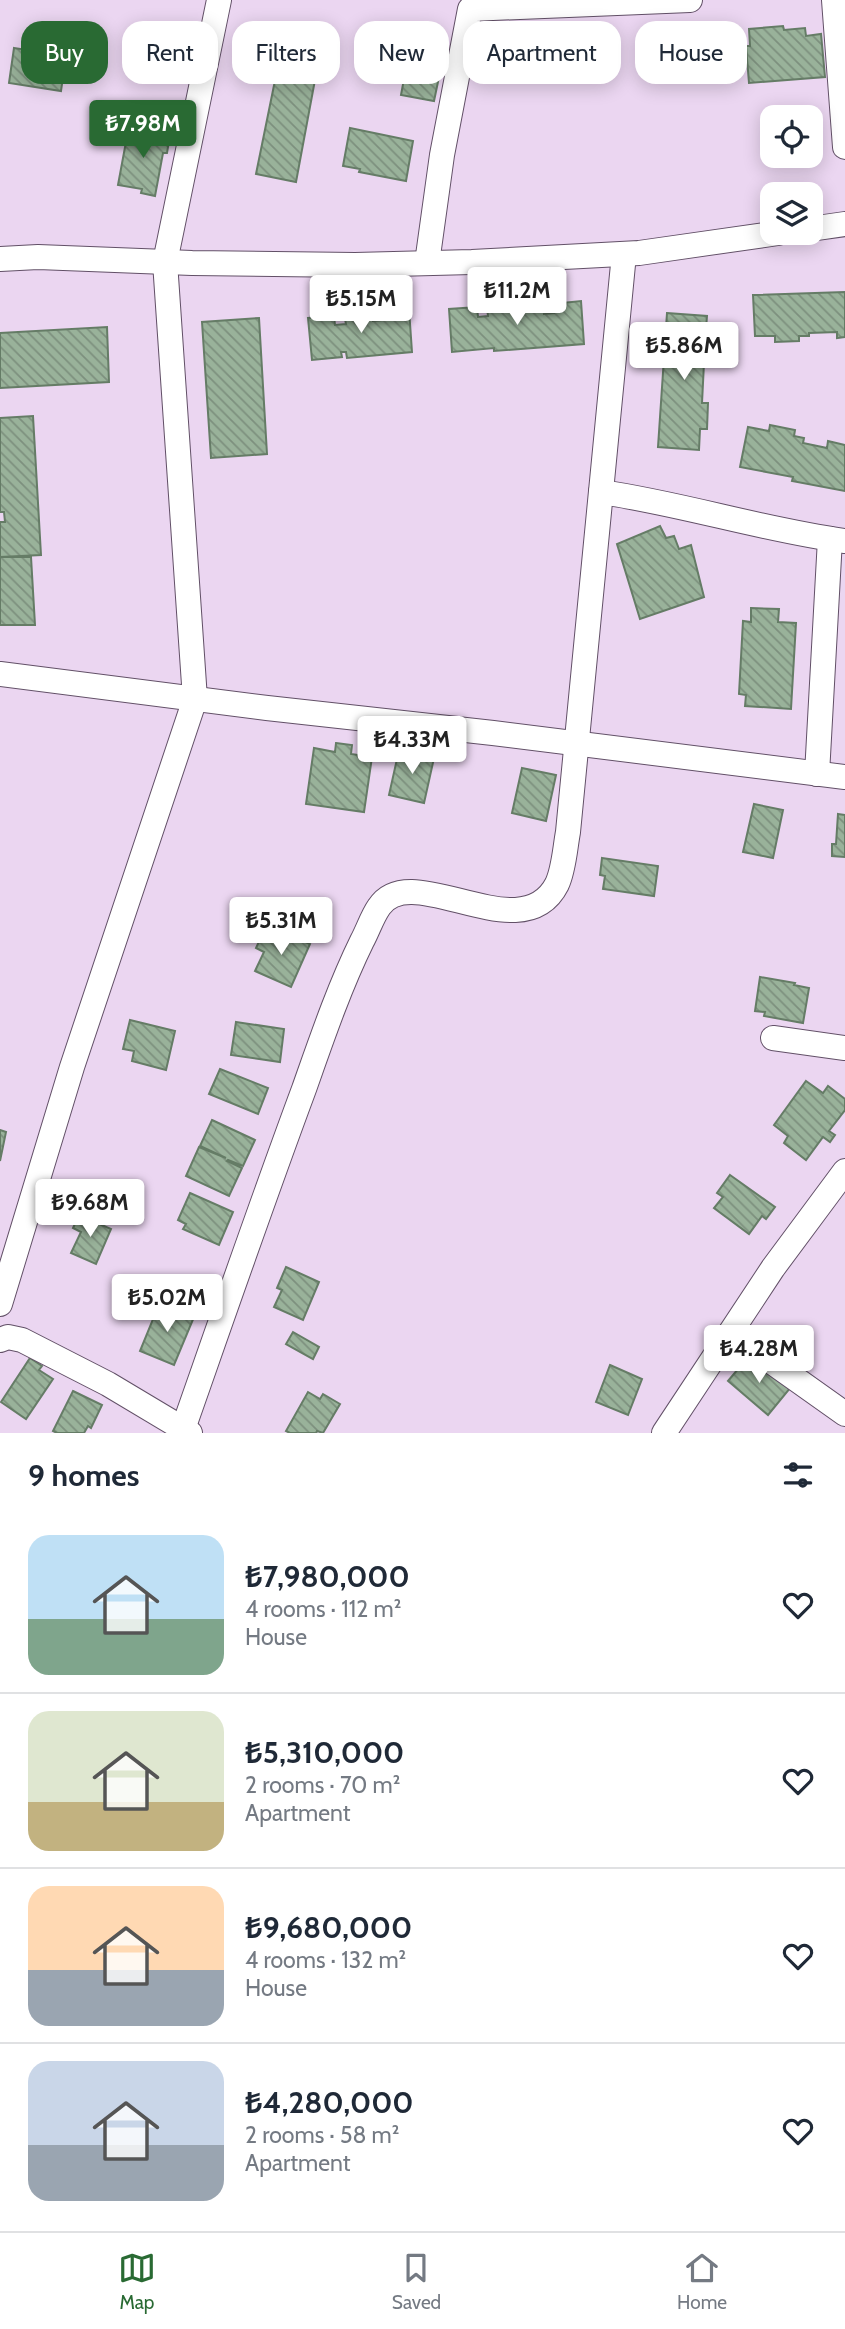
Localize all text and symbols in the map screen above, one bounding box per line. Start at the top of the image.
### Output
chip: Buy [21,21,108,84]
chip: Rent [122,21,218,84]
chip: Filters [232,21,340,84]
chip: New [354,21,449,84]
chip: Apartment [463,21,621,84]
chip: House [635,21,747,84]
pin: ₺7.98M [86,100,200,160]
map controls [760,105,823,245]
button: locate [760,105,823,168]
text: ₺7.98M [105,109,181,137]
button: layers [760,182,823,245]
pin: ₺11.2M [460,268,574,327]
pin: ₺5.15M [304,276,418,335]
text: ₺11.2M [483,276,551,304]
text: ₺5.15M [326,284,396,312]
pin: ₺5.86M [627,322,741,382]
text: ₺5.86M [645,331,723,359]
pin: ₺4.33M [355,716,469,776]
text: ₺4.33M [373,725,451,753]
pin: ₺5.31M [224,898,338,957]
text: ₺5.31M [245,906,317,934]
pin: ₺9.68M [33,1180,147,1239]
text: ₺9.68M [51,1188,129,1216]
pin: ₺5.02M [110,1274,224,1334]
text: ₺5.02M [128,1283,206,1311]
pin: ₺4.28M [702,1326,816,1385]
text: ₺4.28M [720,1334,798,1362]
icon: filters [779,1456,817,1494]
text: 9 homes [28,1457,139,1494]
text: ₺7,980,000 [245,1558,410,1595]
icon: home [84,1563,168,1647]
icon: heart [779,1586,817,1624]
text: 4 rooms · 112 m² [245,1595,401,1623]
text: House [245,1623,307,1651]
text: ₺5,310,000 [245,1734,404,1771]
icon: home [84,1739,168,1823]
icon: heart [779,1762,817,1800]
text: 2 rooms · 70 m² [245,1771,400,1799]
text: Apartment [245,1799,350,1827]
text: ₺9,680,000 [245,1909,412,1946]
icon: home [84,1914,168,1998]
icon: heart [779,1937,817,1975]
text: 4 rooms · 132 m² [245,1946,406,1974]
text: House [245,1974,307,2002]
text: ₺4,280,000 [245,2084,414,2121]
icon: home [84,2089,168,2173]
icon: heart [779,2112,817,2150]
text: 2 rooms · 58 m² [245,2121,399,2149]
text: Apartment [245,2149,350,2177]
tab: Map [118,2249,156,2314]
tab: Saved [392,2249,441,2314]
tab: Home [677,2249,727,2314]

